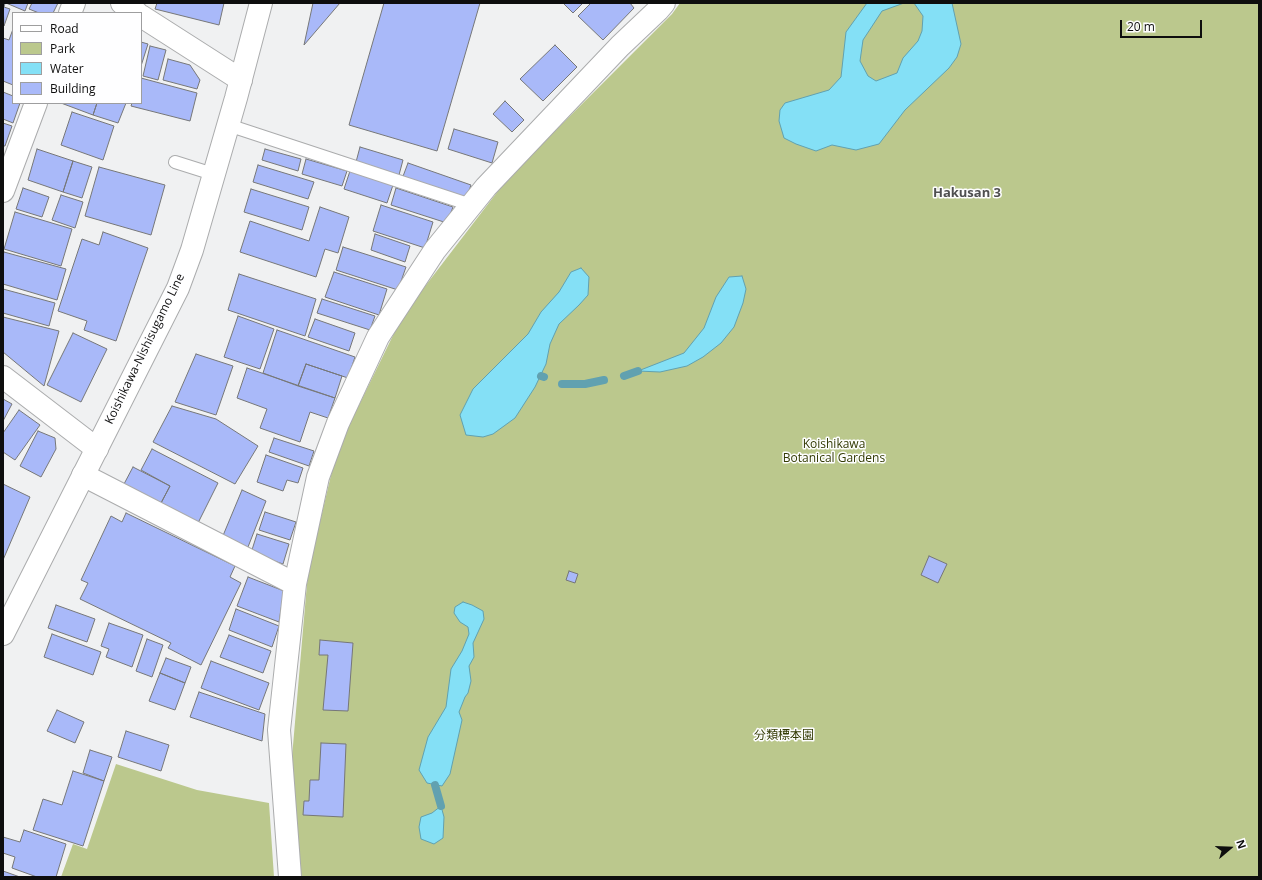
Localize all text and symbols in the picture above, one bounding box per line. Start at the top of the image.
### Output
legend [12,12,142,104]
scale bar [1122,12,1204,38]
text: 20 m [1127,18,1155,35]
text: Road [50,20,79,37]
text: Park [50,40,75,57]
text: Water [50,60,84,77]
text: Building [50,80,95,97]
district label: Hakusan 3 [933,185,1001,201]
street label: Koishikawa-Nishisugamo Line [102,271,188,427]
park label: Koishikawa Botanical Gardens [783,438,885,466]
park label: 分類標本園 [754,729,814,743]
north arrow [1210,828,1250,868]
text: N [1233,837,1250,851]

